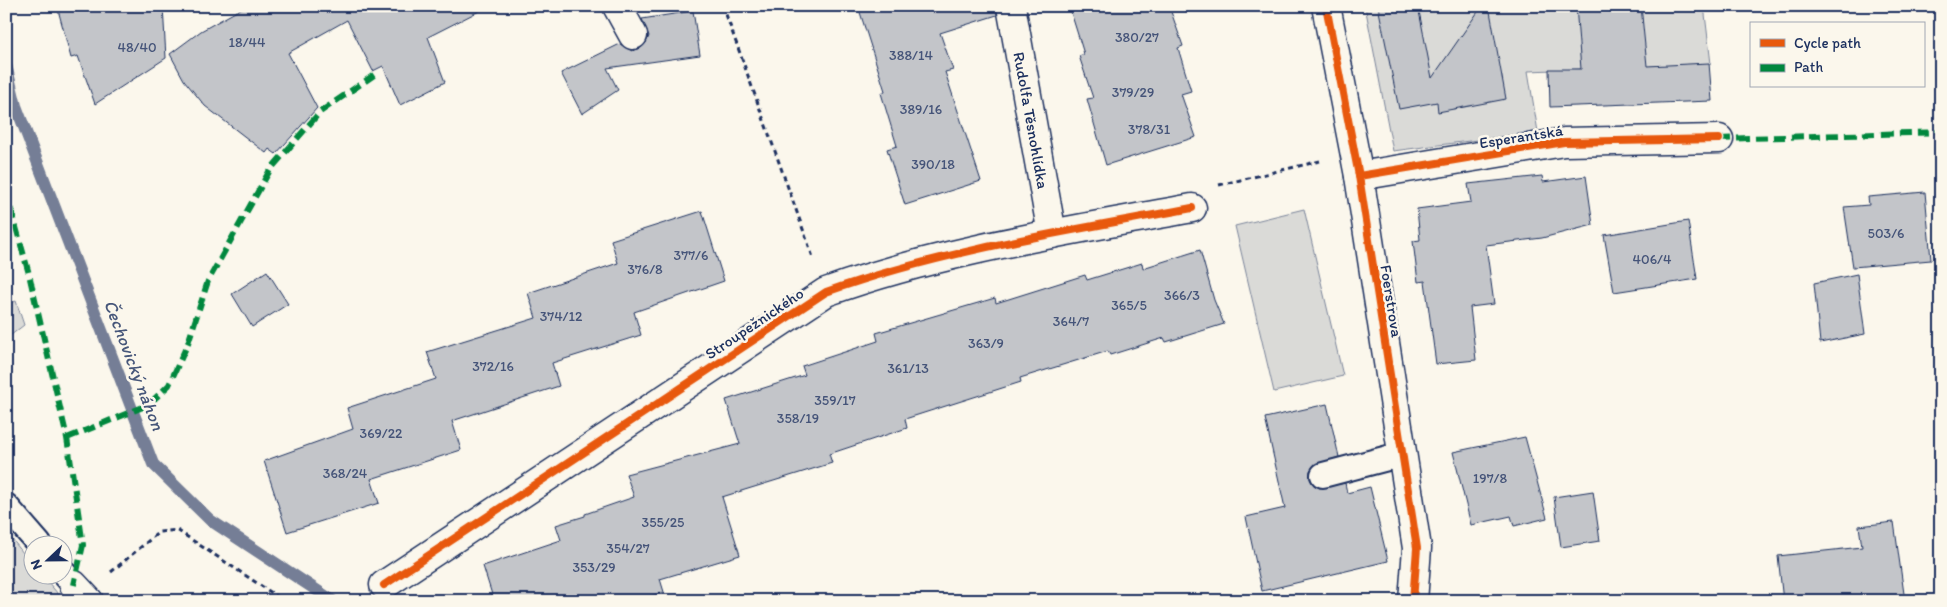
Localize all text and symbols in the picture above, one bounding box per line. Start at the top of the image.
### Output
legend [1750,22,1924,88]
house number: 380/27 [1115,29,1159,46]
house number: 18/44 [229,34,266,51]
text: Cycle path [1794,34,1861,52]
house number: 48/40 [117,39,157,56]
house number: 388/14 [889,47,933,64]
street label: Rudolfa Těsnohlídka [1009,50,1053,190]
text: Path [1794,58,1823,76]
house number: 379/29 [1112,84,1154,101]
house number: 389/16 [900,101,942,118]
street label: Esperantská [1478,120,1565,152]
house number: 378/31 [1128,121,1171,138]
house number: 390/18 [911,156,955,173]
house number: 503/6 [1868,225,1904,242]
house number: 377/6 [674,247,708,264]
house number: 406/4 [1633,251,1672,268]
house number: 376/8 [627,261,663,278]
street label: Foerstrova [1376,263,1407,339]
street label: Stroupežnického [701,283,807,363]
house number: 366/3 [1164,287,1200,304]
water label: Čechovický náhon [99,297,169,434]
house number: 365/5 [1111,297,1147,314]
house number: 374/12 [540,308,583,325]
house number: 364/7 [1053,313,1089,330]
house number: 363/9 [968,335,1004,352]
house number: 372/16 [472,358,514,375]
house number: 361/13 [887,360,929,377]
house number: 359/17 [814,392,856,409]
house number: 358/19 [777,410,819,427]
house number: 369/22 [360,425,403,442]
house number: 368/24 [323,465,368,482]
house number: 197/8 [1473,470,1507,487]
house number: 355/25 [642,514,684,531]
north arrow [22,534,72,584]
house number: 354/27 [606,540,650,557]
text: N [27,557,46,572]
house number: 353/29 [572,559,616,576]

